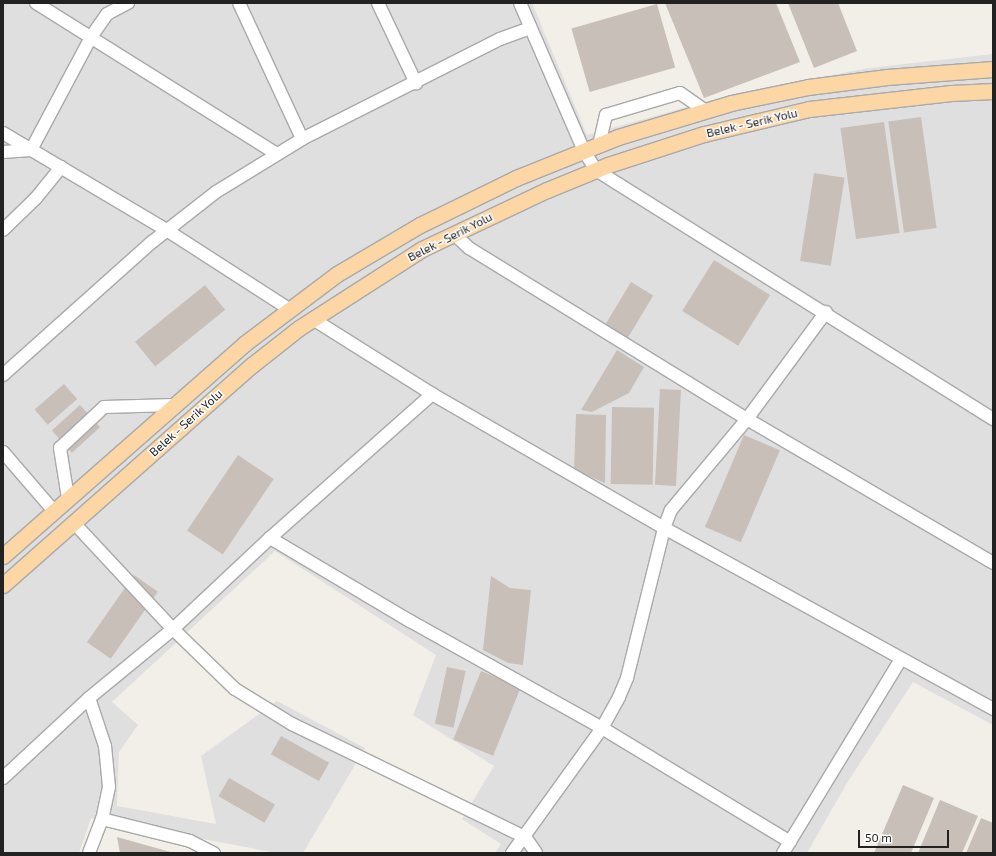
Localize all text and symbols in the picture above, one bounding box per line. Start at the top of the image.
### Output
street label: Belek - Serik Yolu [705,105,799,141]
street label: Belek - Serik Yolu [405,209,495,265]
street label: Belek - Serik Yolu [146,386,226,460]
scale bar [860,822,951,848]
text: 50 m [865,830,892,844]

